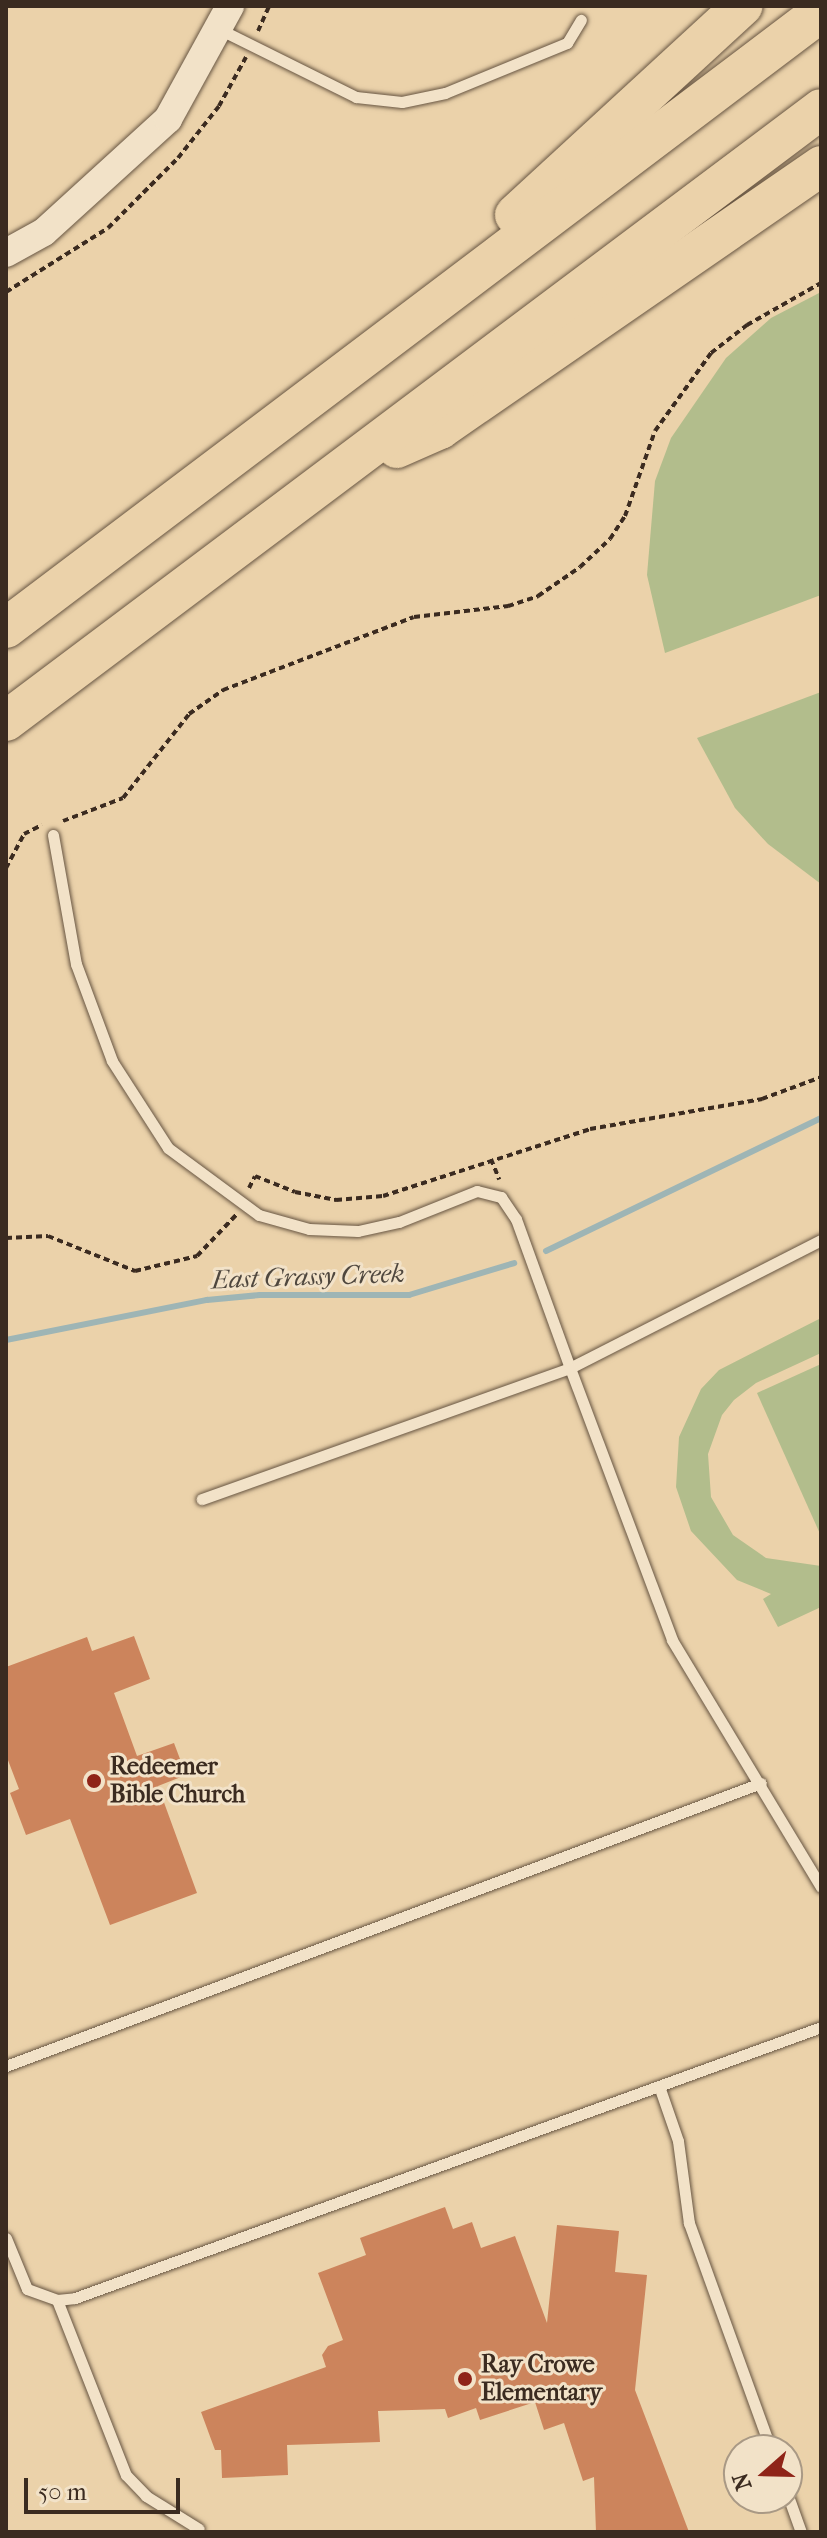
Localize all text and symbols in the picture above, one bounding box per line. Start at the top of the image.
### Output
water label: East Grassy Creek [211,1258,405,1296]
place label: Redeemer Bible Church [110,1753,245,1809]
marker: Redeemer Bible Church [85,1772,103,1790]
place label: Ray Crowe Elementary [481,2351,602,2407]
marker: Ray Crowe Elementary [456,2370,474,2388]
north arrow [723,2434,803,2514]
scale bar [28,2462,184,2512]
text: N [727,2469,757,2494]
text: 50 m [38,2478,87,2506]

